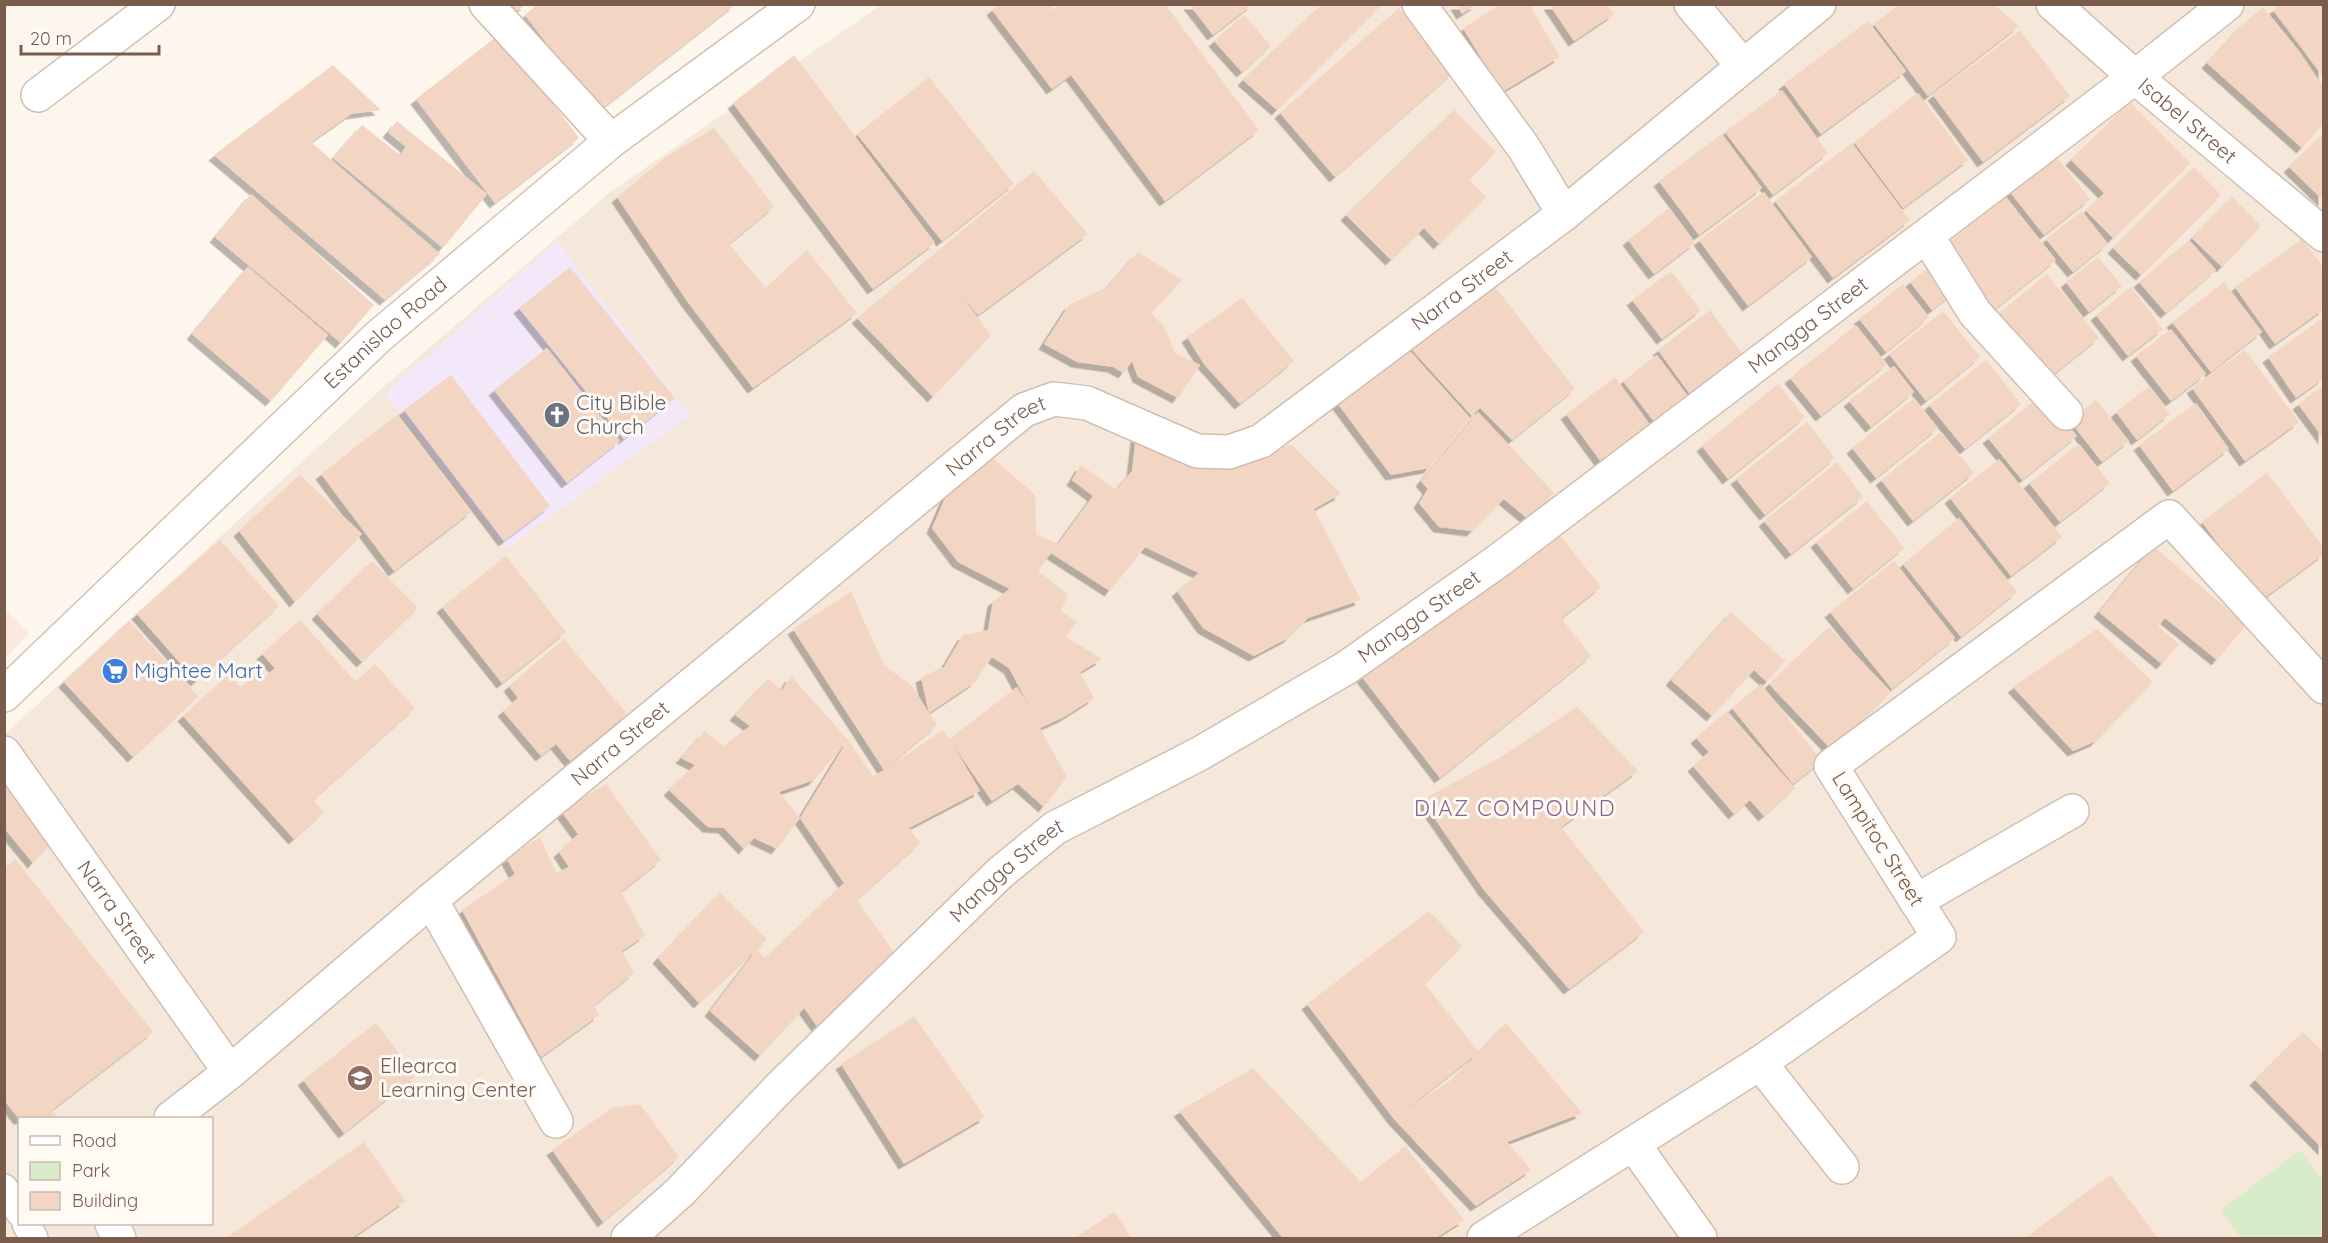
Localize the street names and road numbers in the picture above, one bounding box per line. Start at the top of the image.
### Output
street label: Isabel Street [2133,71,2243,169]
street label: Narra Street [1406,243,1517,336]
street label: Estanislao Road [318,271,452,394]
street label: Mangga Street [1742,271,1873,379]
street label: Narra Street [940,389,1049,481]
street label: Mangga Street [1352,564,1485,668]
street label: Narra Street [565,695,674,791]
street label: Lampitoc Street [1827,766,1931,911]
street label: Mangga Street [943,812,1067,927]
street label: Narra Street [72,855,163,968]

